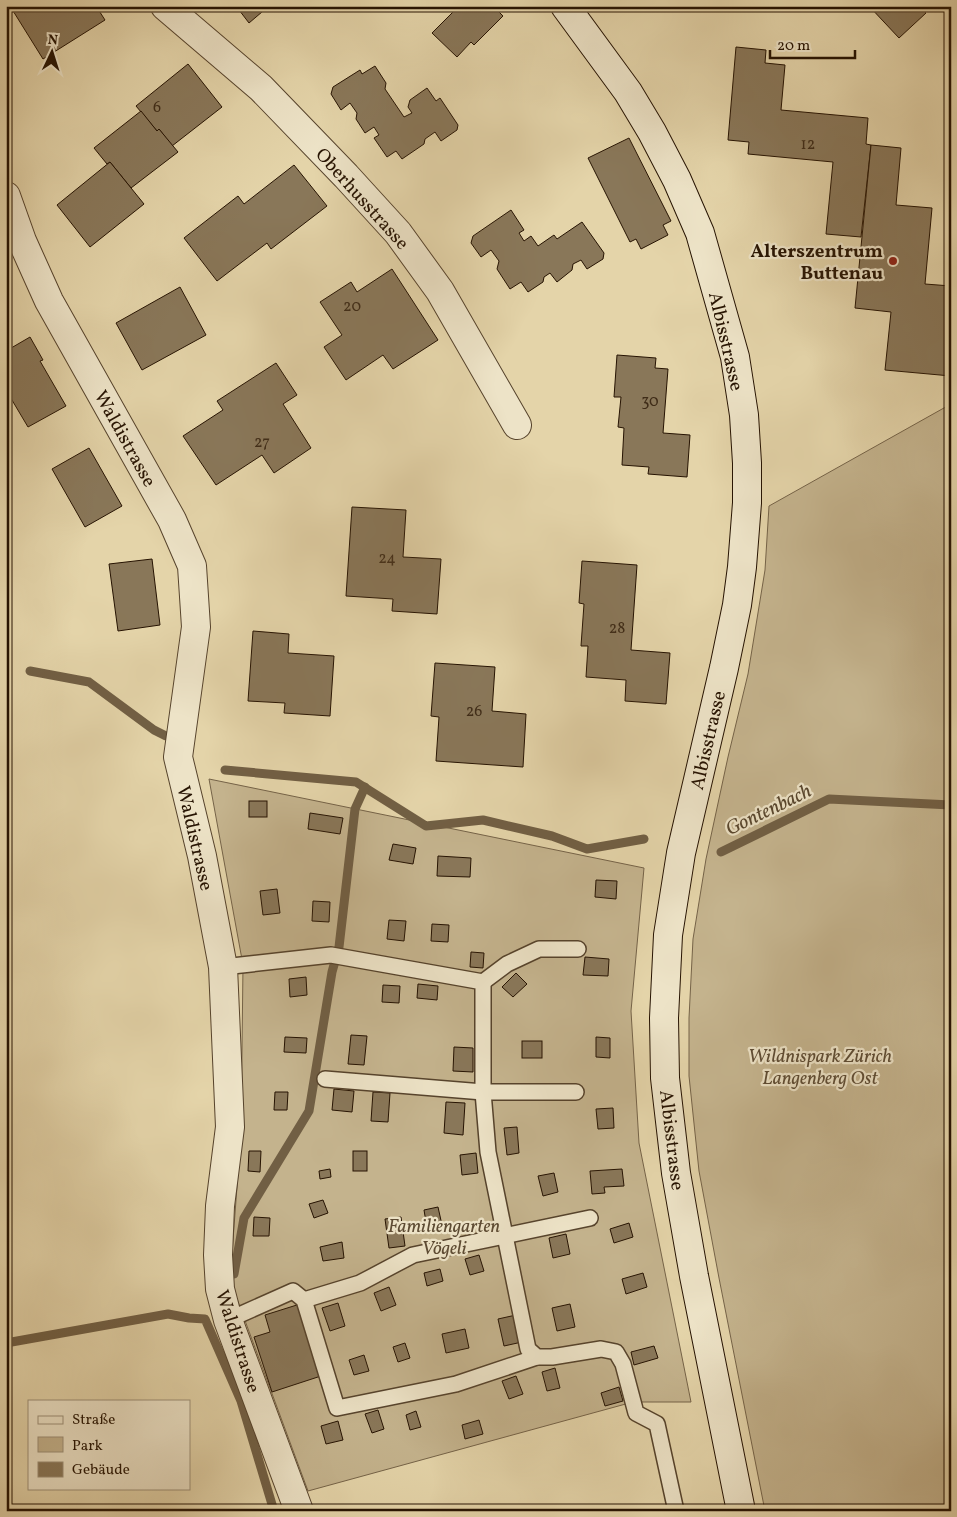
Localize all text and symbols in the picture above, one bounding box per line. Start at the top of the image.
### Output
north arrow [28,28,78,78]
scale bar [770,28,854,60]
text: N [47,31,59,50]
text: 20 m [777,36,810,57]
house number: 6 [153,97,161,119]
house number: 12 [801,134,815,156]
street label: Oberhusstrasse [309,143,414,256]
place label: Alterszentrum Buttenau [751,239,883,287]
marker: Alterszentrum Buttenau [887,255,899,267]
street label: Albisstrasse [701,289,749,393]
house number: 20 [343,296,361,318]
street label: Waldistrasse [87,386,162,492]
house number: 30 [641,391,659,413]
house number: 27 [254,432,270,454]
house number: 24 [378,548,396,570]
house number: 28 [609,618,625,640]
street label: Albisstrasse [685,688,733,792]
house number: 26 [466,701,482,723]
water label: Gontenbach [721,778,817,844]
street label: Waldistrasse [169,783,219,893]
park label: Wildnispark Zürich Langenberg Ost [748,1044,892,1092]
street label: Albisstrasse [652,1089,690,1192]
park label: Familiengarten Vögeli [388,1214,500,1262]
street label: Waldistrasse [208,1287,266,1396]
legend [28,1400,190,1490]
text: Straße [72,1410,115,1431]
text: Park [72,1436,103,1457]
text: Gebäude [72,1460,130,1481]

